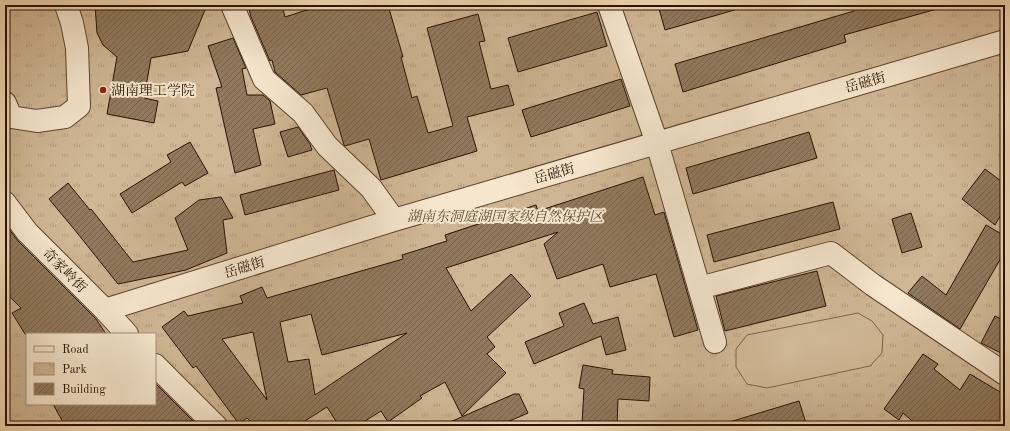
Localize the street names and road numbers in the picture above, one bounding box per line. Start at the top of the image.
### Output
street label: 岳磁街 [843,69,887,95]
street label: 岳磁街 [532,160,576,186]
street label: 奇家岭街 [40,245,90,295]
street label: 岳磁街 [222,254,266,281]

